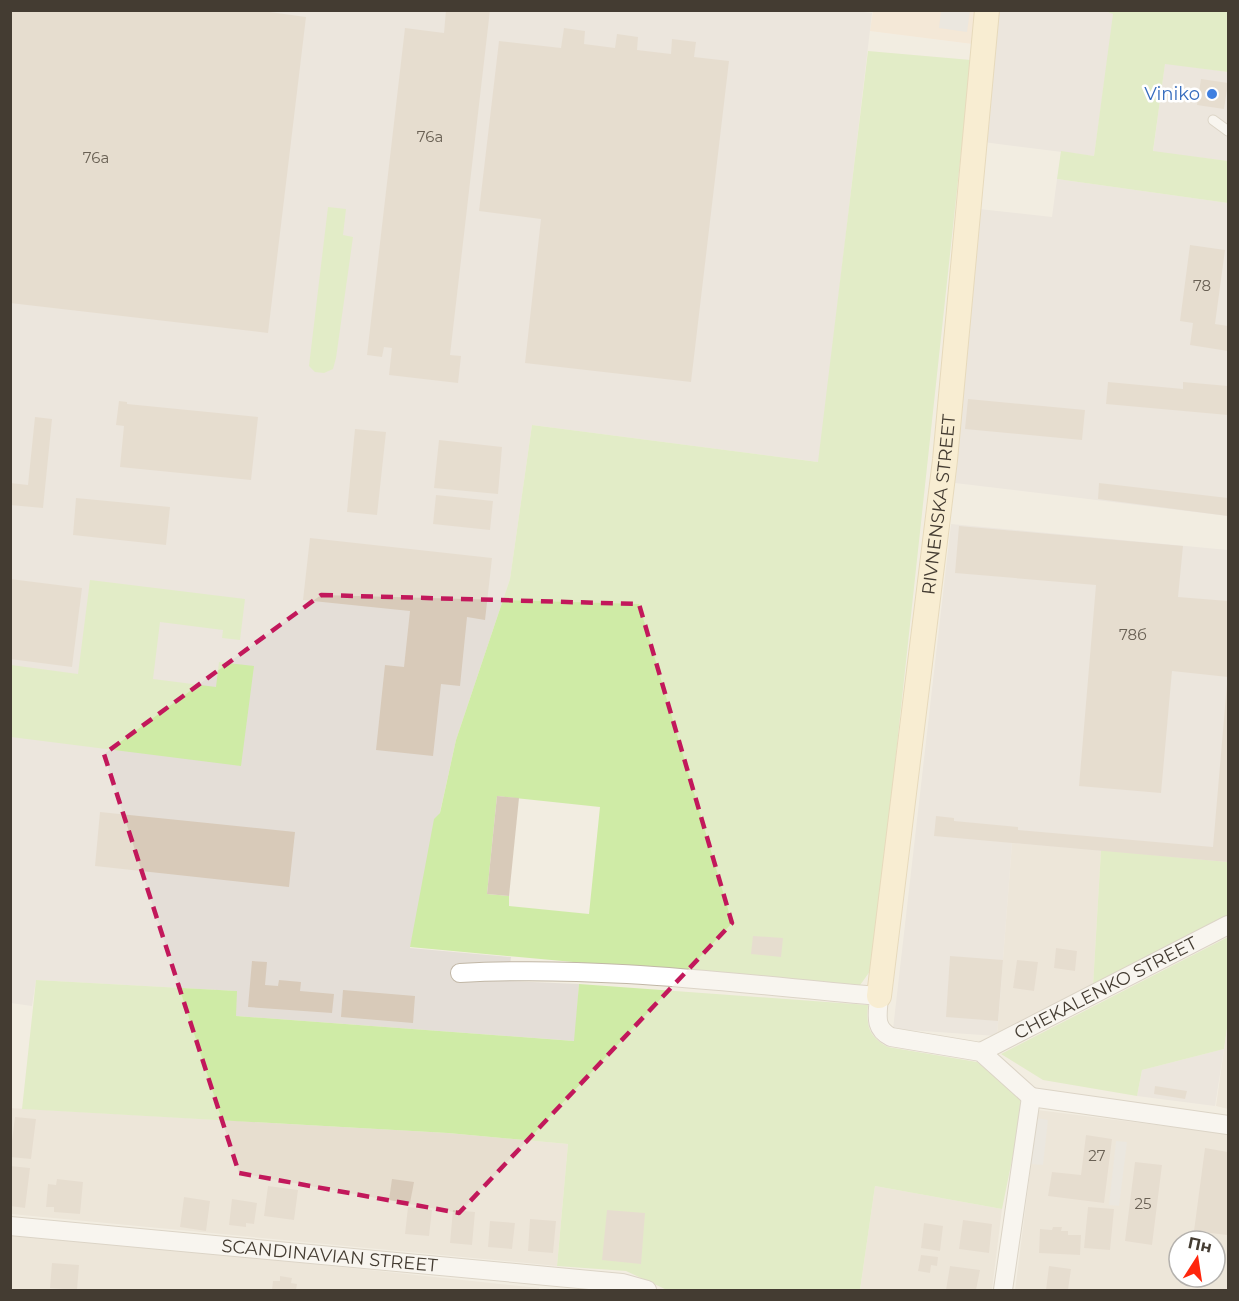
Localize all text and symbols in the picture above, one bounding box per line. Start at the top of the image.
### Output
place label: Viniko [1144,83,1200,105]
marker: Viniko [1205,87,1219,101]
house number: 76а [417,127,443,146]
house number: 76а [83,148,109,167]
house number: 78 [1193,276,1211,295]
street label: RIVNENSKA STREET [917,413,960,596]
house number: 78б [1119,625,1147,644]
street label: CHEKALENKO STREET [1010,932,1201,1044]
house number: 27 [1088,1146,1106,1165]
house number: 25 [1134,1194,1152,1213]
north arrow [1167,1229,1227,1289]
text: Пн [1186,1233,1214,1257]
street label: SCANDINAVIAN STREET [221,1235,439,1277]

